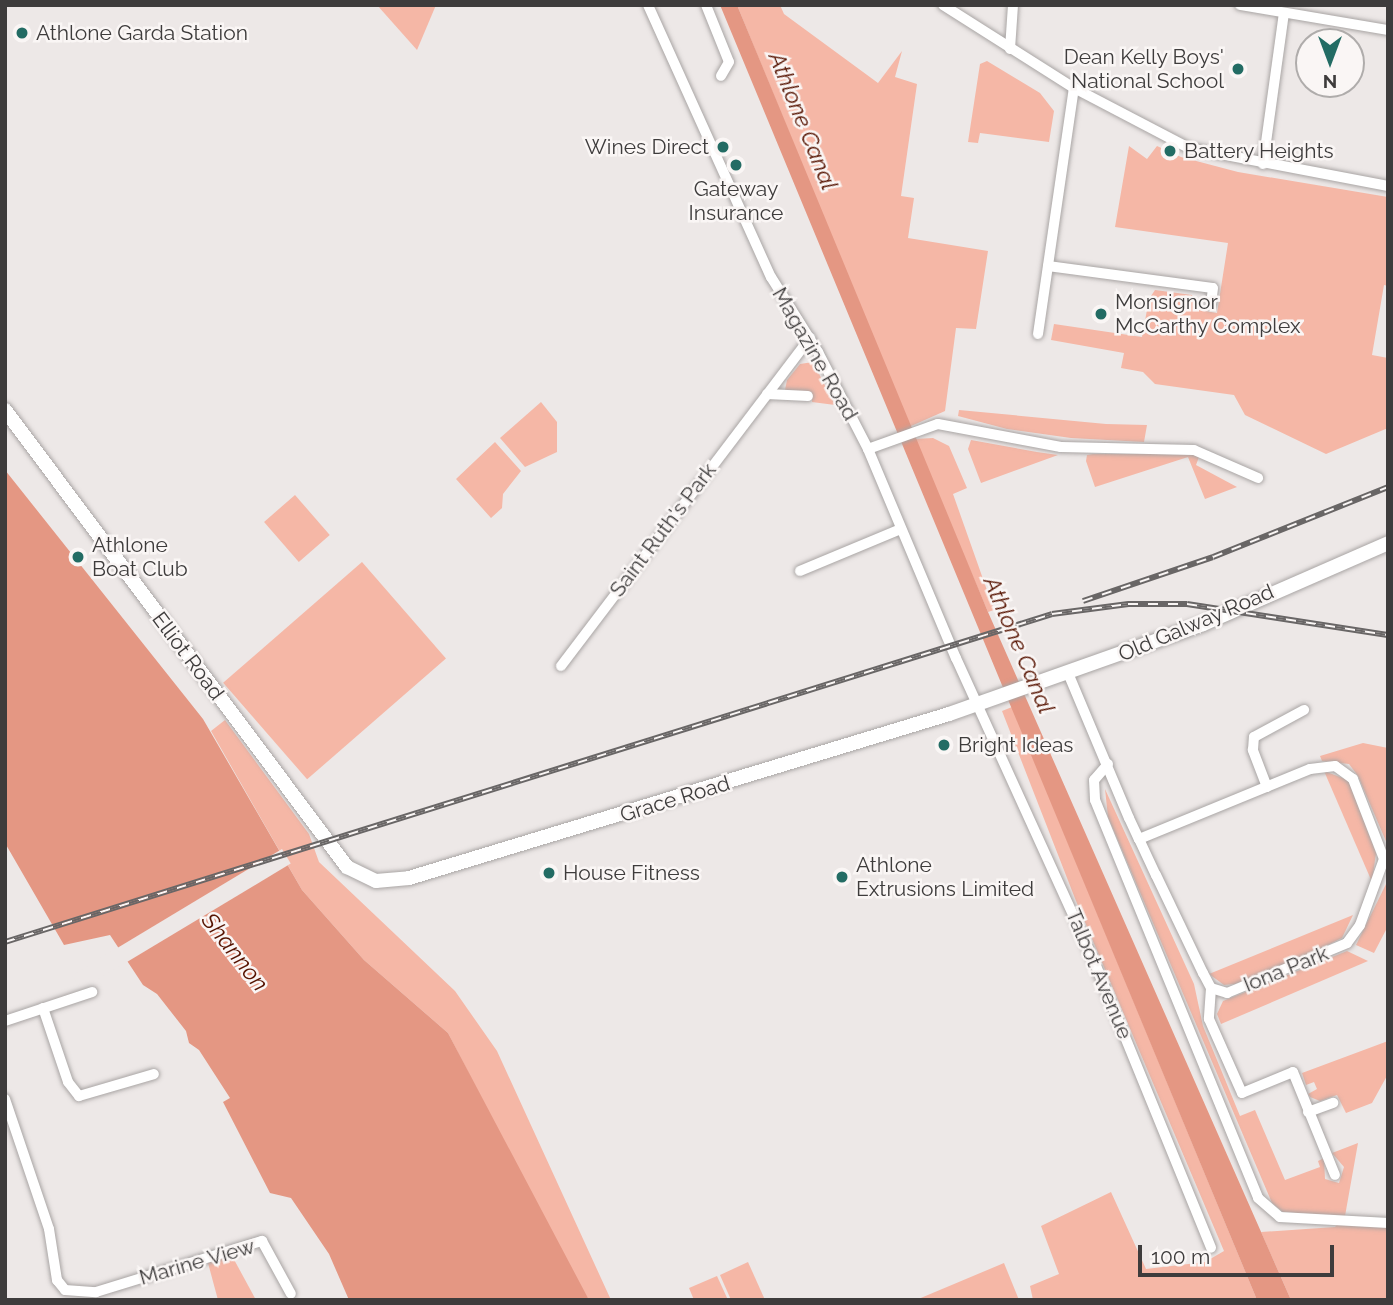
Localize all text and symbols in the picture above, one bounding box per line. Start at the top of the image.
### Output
place label: Athlone Garda Station [36,20,248,46]
marker: Athlone Garda Station [14,25,30,41]
north arrow [1295,28,1365,98]
place label: Dean Kelly Boys' National School [1063,44,1224,94]
water label: Athlone Canal [763,48,843,194]
marker: Dean Kelly Boys' National School [1230,61,1246,77]
text: N [1323,71,1337,93]
place label: Wines Direct [585,134,709,160]
place label: Battery Heights [1184,138,1334,164]
marker: Wines Direct [715,139,731,155]
marker: Battery Heights [1162,143,1178,159]
marker: Gateway Insurance [728,157,744,173]
place label: Gateway Insurance [689,176,783,226]
street label: Magazine Road [767,283,863,425]
place label: Monsignor McCarthy Complex [1115,289,1301,339]
marker: Monsignor McCarthy Complex [1093,306,1109,322]
street label: Saint Ruth's Park [605,458,721,602]
place label: Athlone Boat Club [92,532,188,582]
marker: Athlone Boat Club [70,549,86,565]
water label: Athlone Canal [978,572,1060,718]
street label: Old Galway Road [1114,579,1278,667]
street label: Elliot Road [147,607,229,705]
place label: Bright Ideas [958,732,1073,758]
marker: Bright Ideas [936,737,952,753]
street label: Grace Road [617,770,733,828]
place label: Athlone Extrusions Limited [856,852,1034,902]
place label: House Fitness [563,860,700,886]
marker: House Fitness [541,865,557,881]
marker: Athlone Extrusions Limited [834,869,850,885]
street label: Talbot Avenue [1060,905,1138,1043]
water label: Shannon [196,907,274,997]
street label: Iona Park [1240,941,1332,997]
scale bar [1141,1232,1337,1276]
street label: Marine View [136,1233,258,1291]
text: 100 m [1151,1244,1210,1269]

